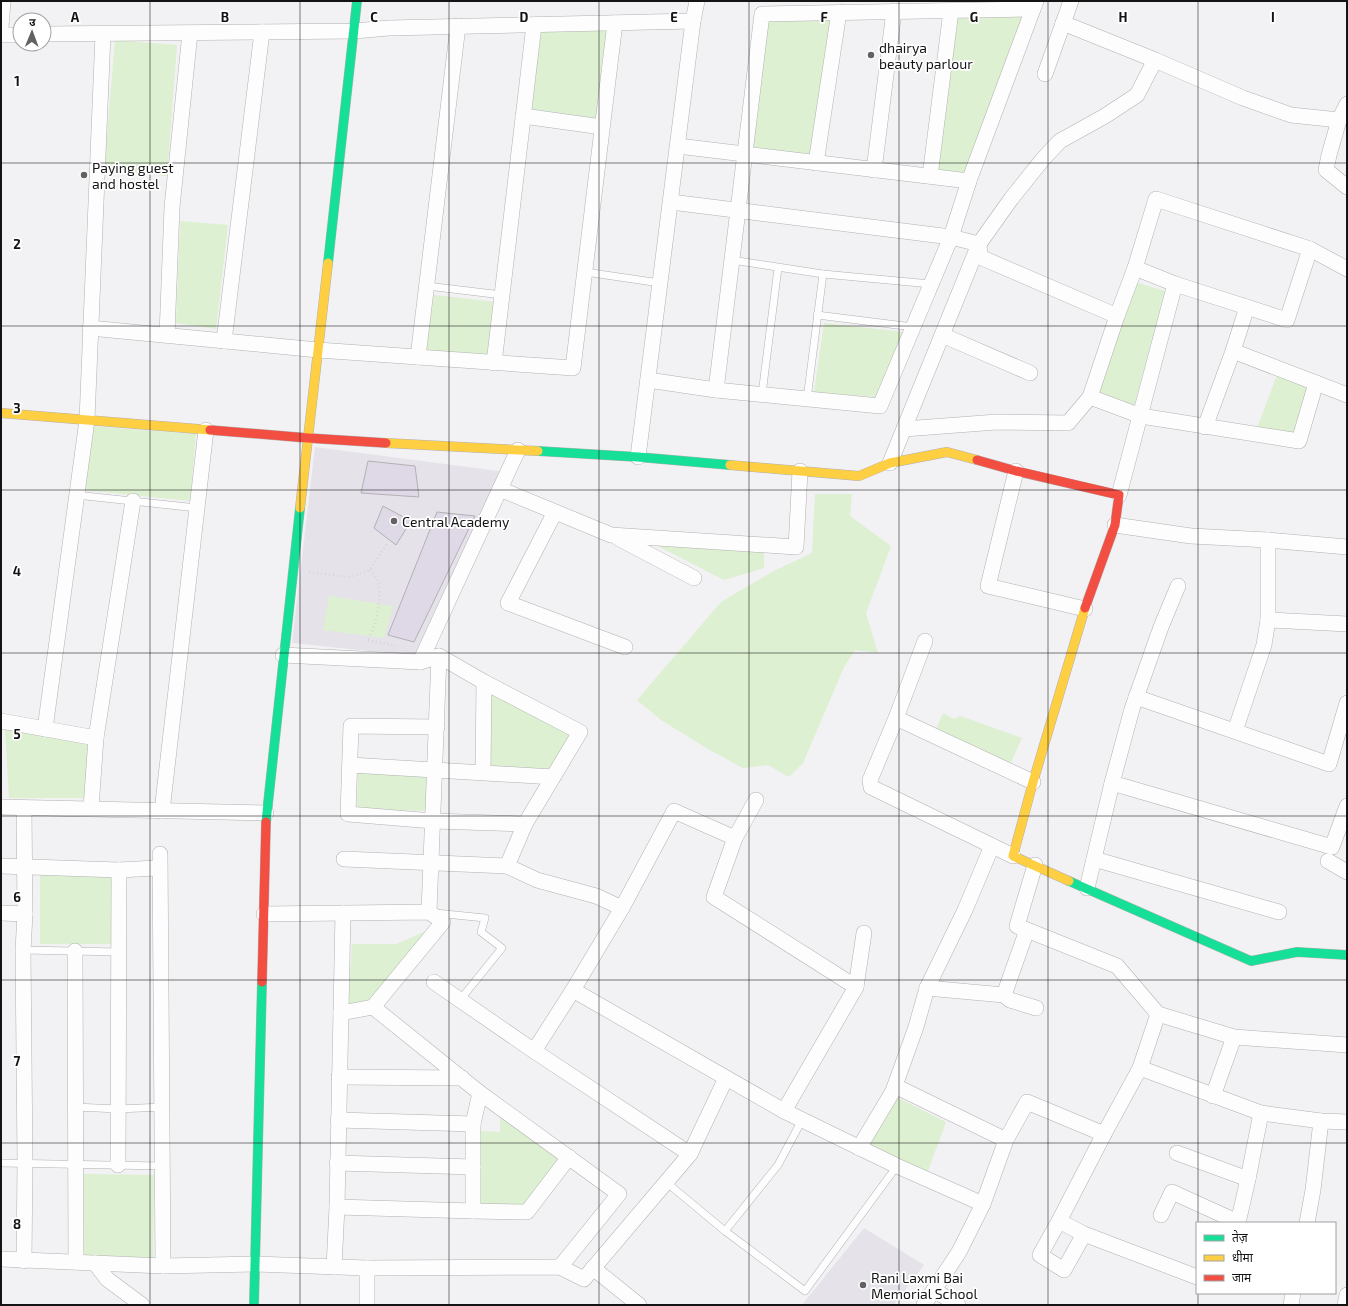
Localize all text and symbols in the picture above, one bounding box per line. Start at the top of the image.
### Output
text: A [71,9,80,25]
text: B [221,9,229,25]
text: C [370,9,378,25]
text: D [520,9,529,25]
text: E [670,9,678,25]
text: F [820,9,828,25]
text: G [970,9,978,25]
text: H [1119,9,1128,25]
text: I [1271,9,1275,25]
north arrow [12,12,52,52]
text: उ [29,15,36,28]
place label: dhairya beauty parlour [879,39,973,72]
marker: dhairya beauty parlour [866,50,876,60]
text: 1 [14,73,20,89]
place label: Paying guest and hostel [92,159,174,192]
marker: Paying guest and hostel [79,170,89,180]
text: 2 [13,236,21,252]
text: 3 [13,400,21,416]
place label: Central Academy [402,513,510,530]
marker: Central Academy [389,516,399,526]
text: 4 [13,563,21,579]
text: 5 [13,726,21,742]
text: 6 [13,889,21,905]
text: 7 [14,1053,21,1069]
text: 8 [13,1216,21,1232]
legend [1196,1222,1336,1294]
text: तेज़ [1232,1230,1249,1244]
text: धीमा [1232,1250,1254,1264]
place label: Rani Laxmi Bai Memorial School [871,1269,978,1302]
text: जाम [1232,1270,1252,1284]
marker: Rani Laxmi Bai Memorial School [858,1280,868,1290]

